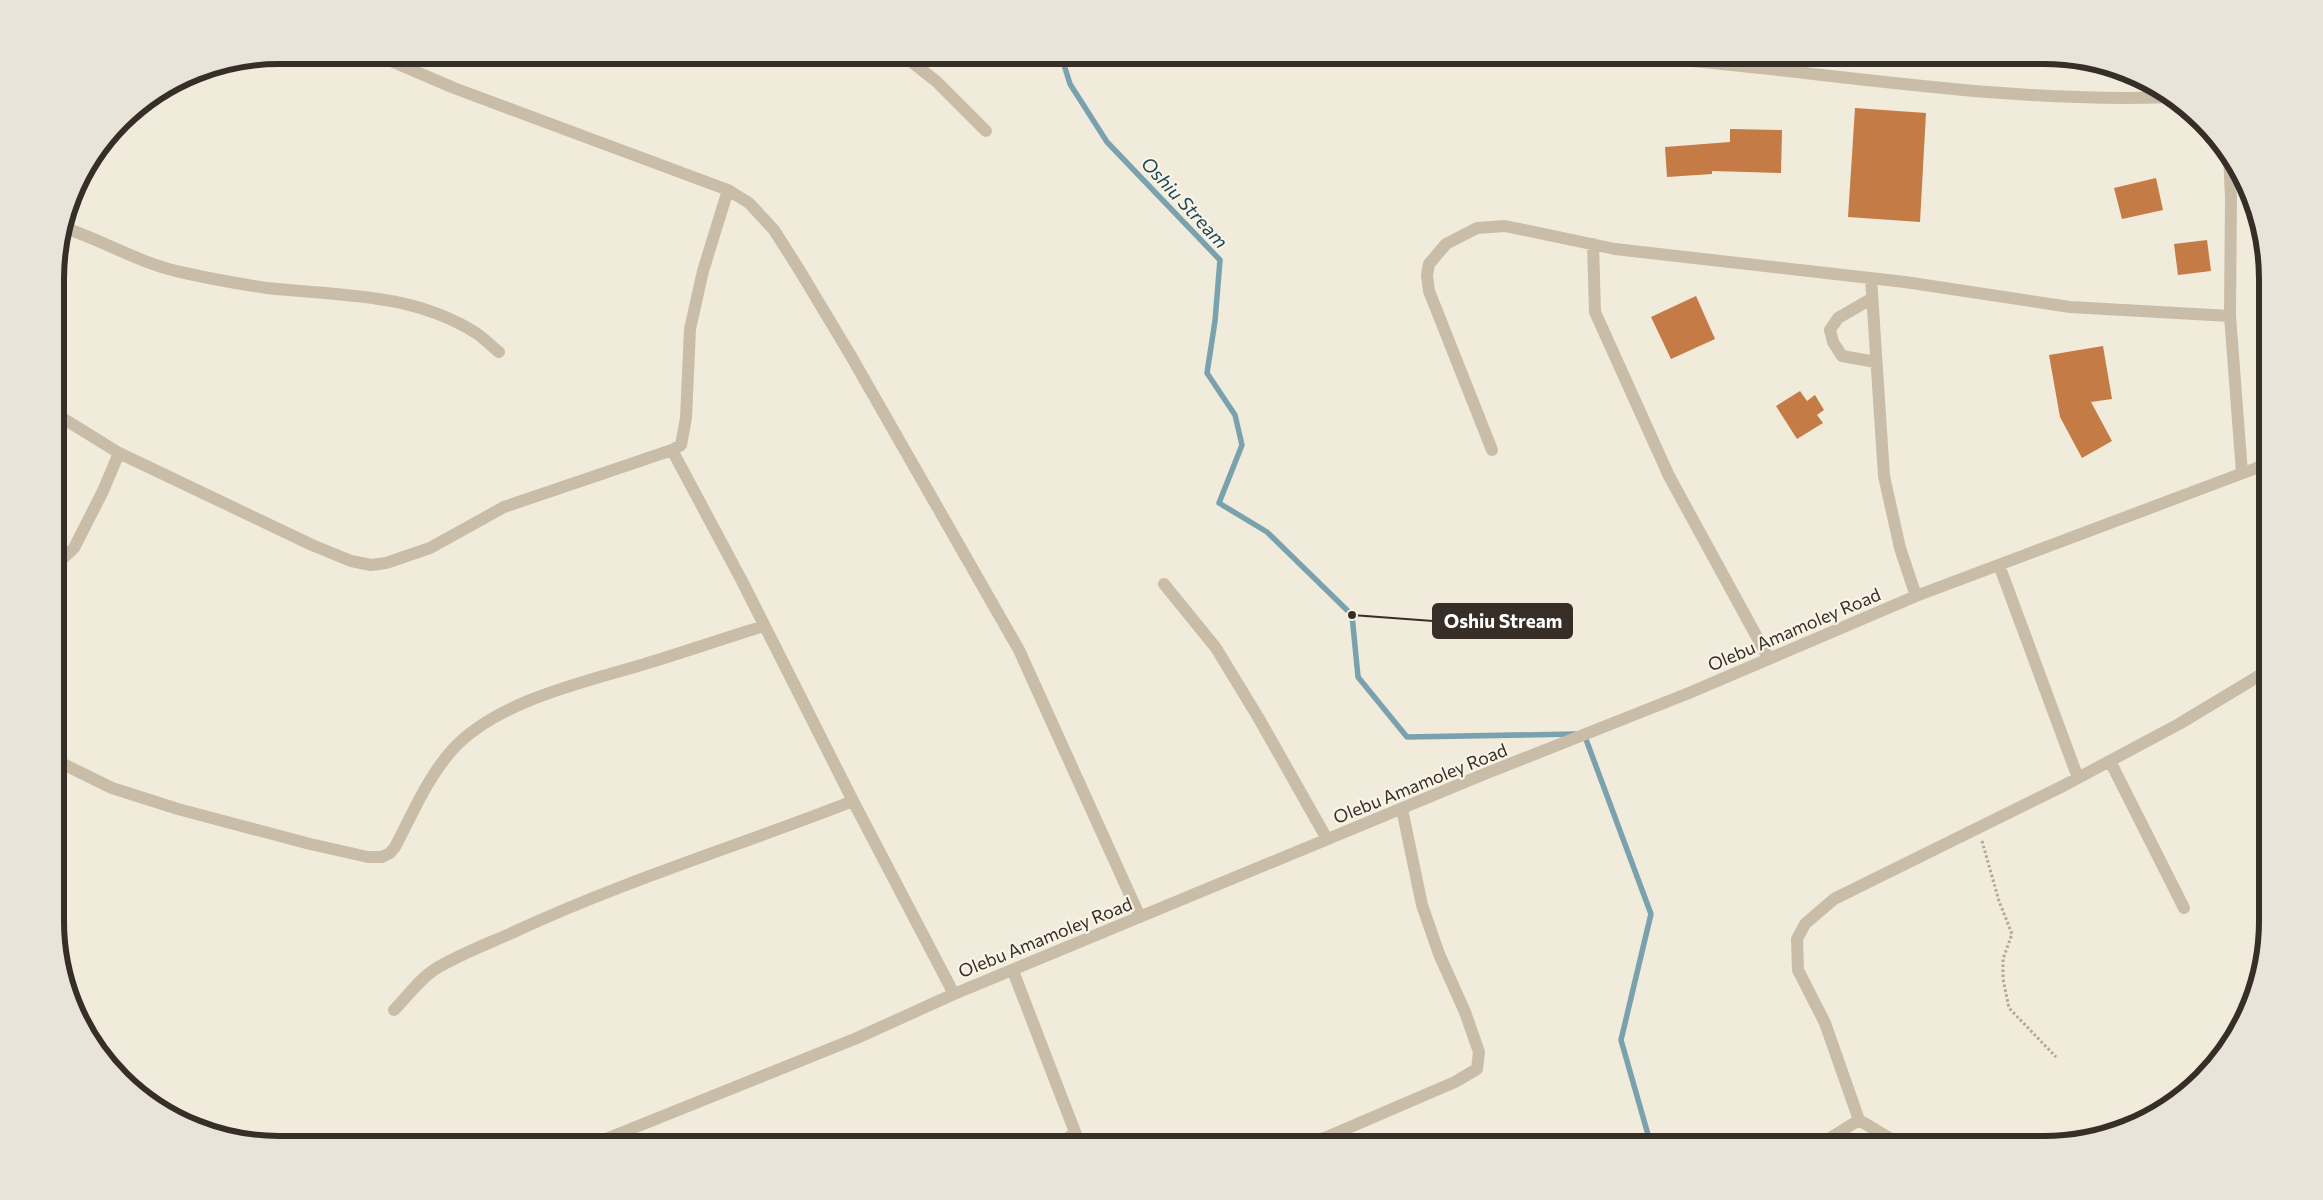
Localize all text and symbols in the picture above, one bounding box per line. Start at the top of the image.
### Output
water label: Oshiu Stream [1137,151,1233,253]
street label: Olebu Amamoley Road [1704,583,1884,675]
callout: Oshiu Stream [1433,604,1572,638]
text: Oshiu Stream [1444,609,1562,632]
street label: Olebu Amamoley Road [1330,738,1510,828]
street label: Olebu Amamoley Road [955,892,1135,982]

